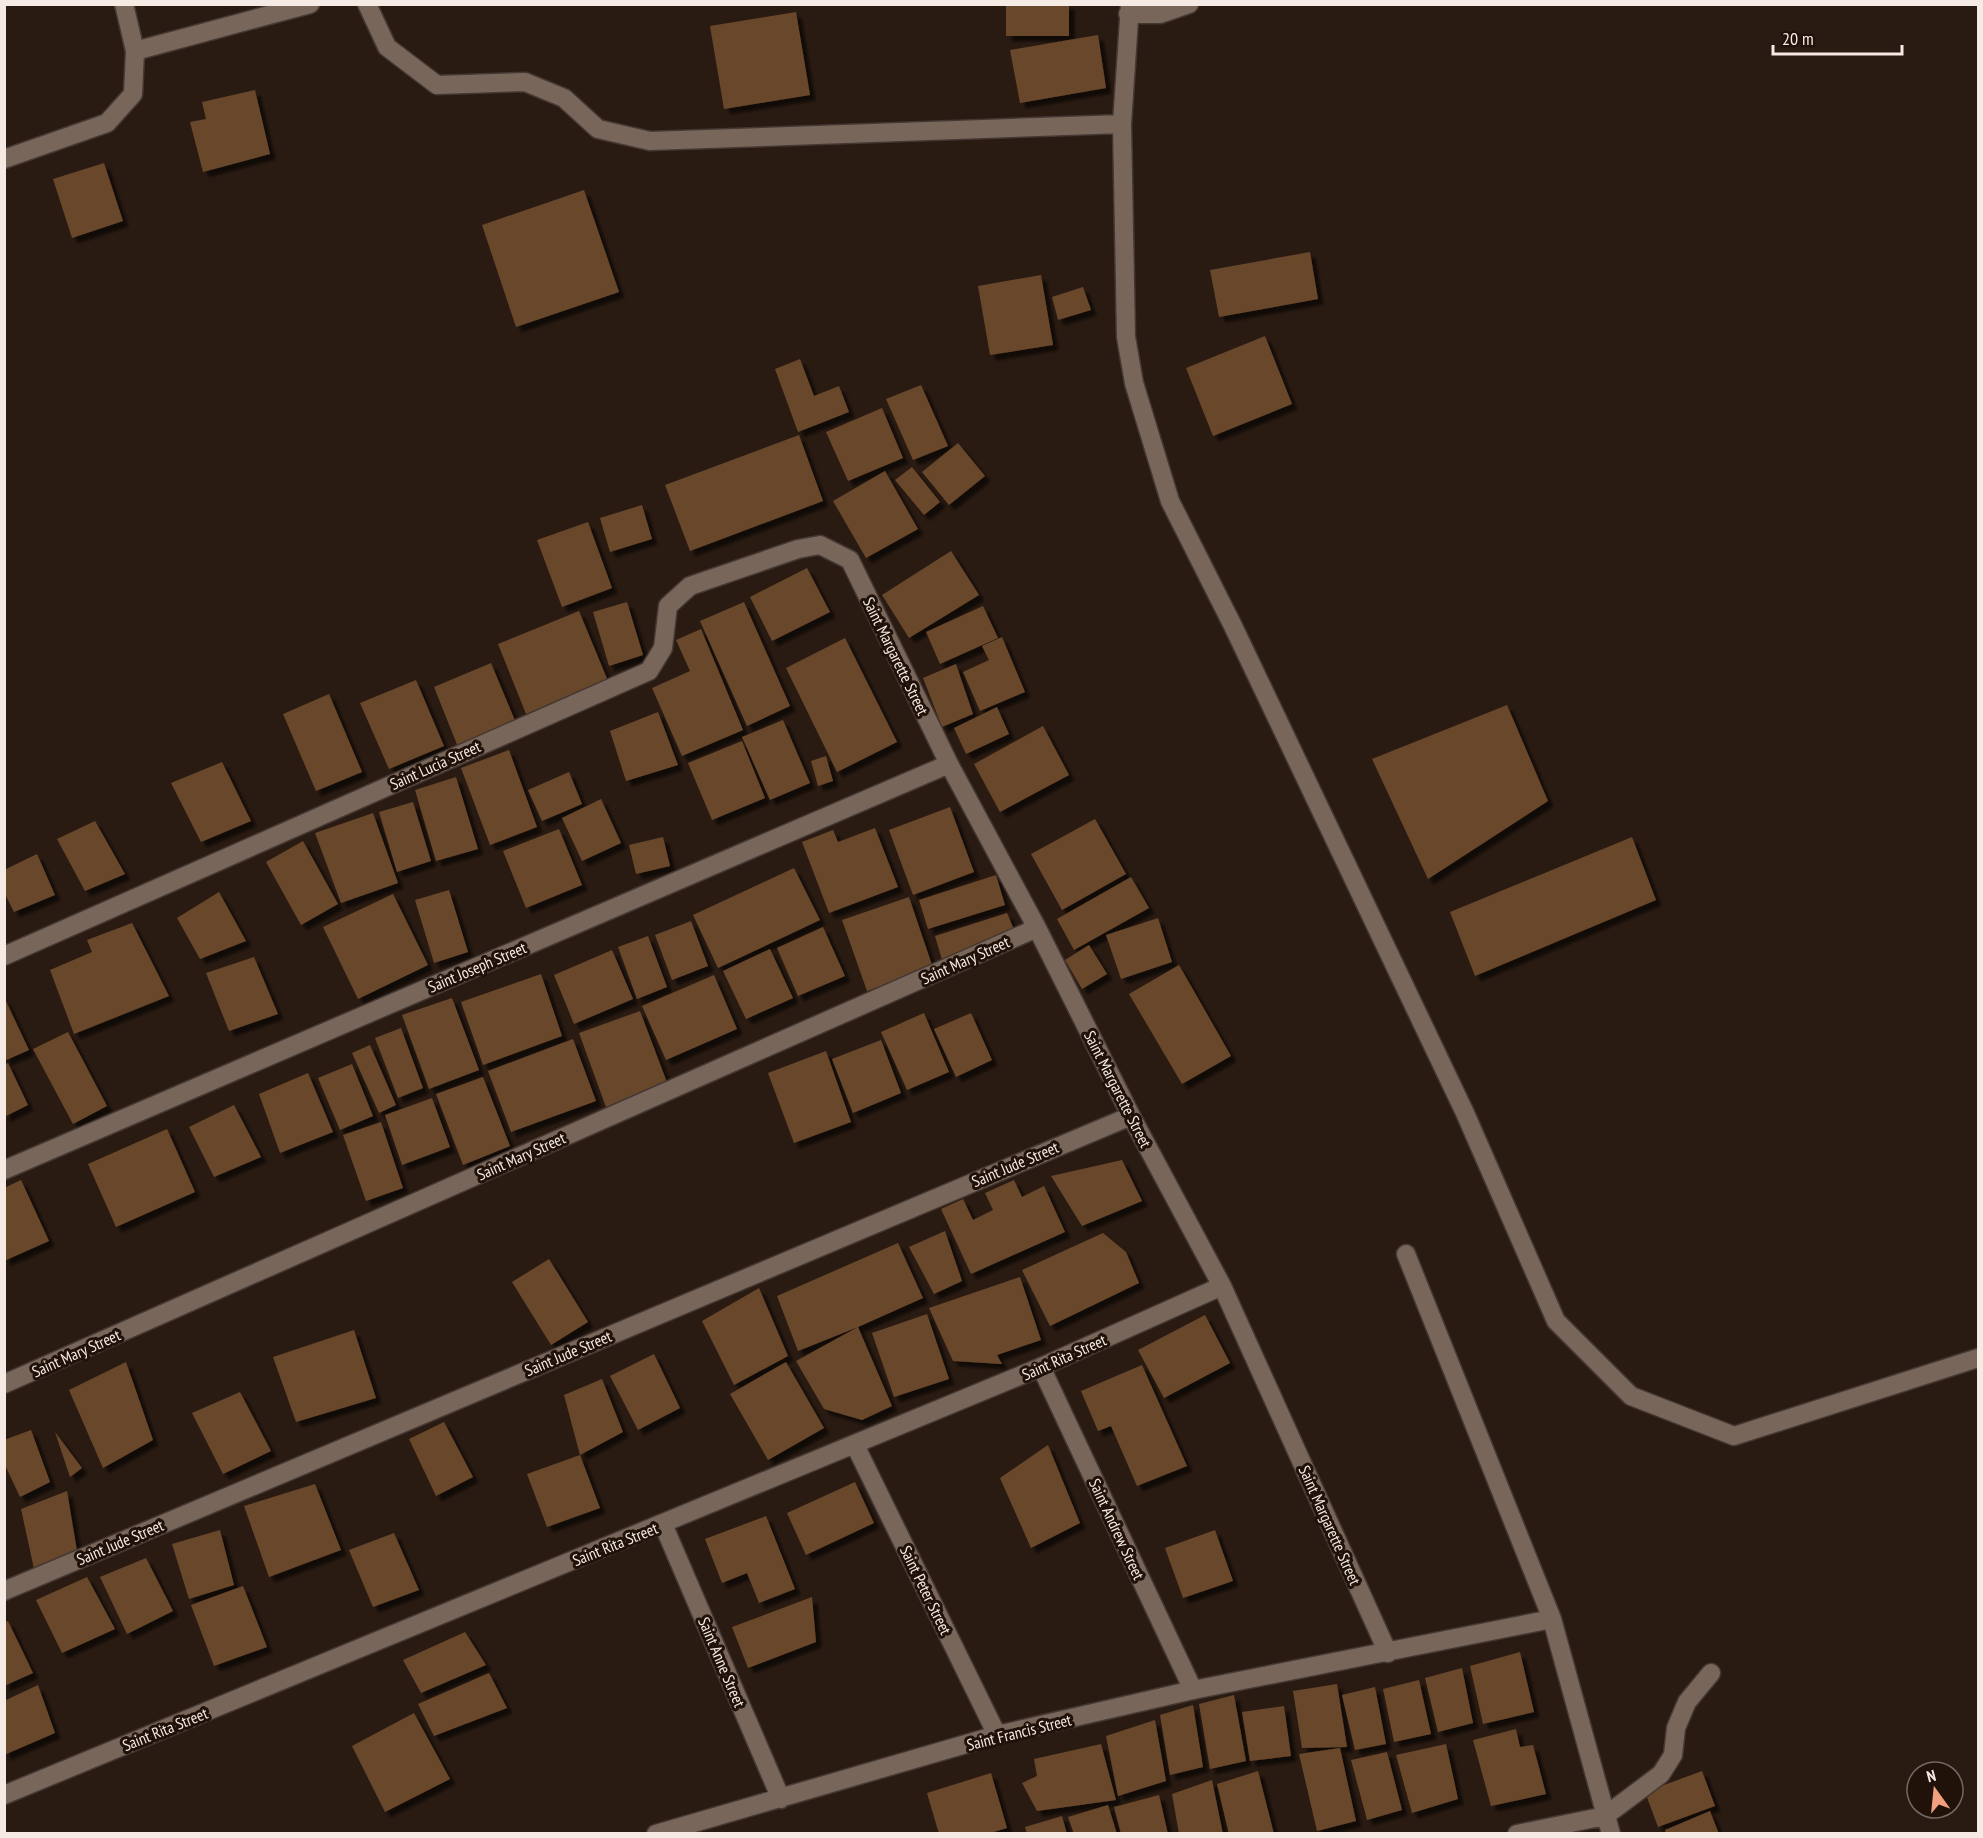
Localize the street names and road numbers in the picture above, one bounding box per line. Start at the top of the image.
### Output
street label: Saint Margarette Street [859,594,933,719]
street label: Saint Lucia Street [387,736,484,794]
street label: Saint Mary Street [918,931,1013,988]
street label: Saint Joseph Street [425,937,530,997]
street label: Saint Margarette Street [1080,1027,1156,1151]
street label: Saint Mary Street [474,1127,569,1184]
street label: Saint Jude Street [969,1137,1062,1191]
street label: Saint Mary Street [29,1324,124,1381]
street label: Saint Jude Street [522,1326,615,1380]
street label: Saint Rita Street [1019,1329,1110,1384]
street label: Saint Margarette Street [1295,1462,1366,1588]
street label: Saint Andrew Street [1085,1475,1149,1583]
street label: Saint Jude Street [74,1515,167,1569]
street label: Saint Rita Street [570,1518,661,1570]
street label: Saint Peter Street [896,1542,956,1638]
street label: Saint Anne Street [694,1614,750,1711]
street label: Saint Rita Street [120,1703,211,1755]
street label: Saint Francis Street [965,1709,1074,1755]

